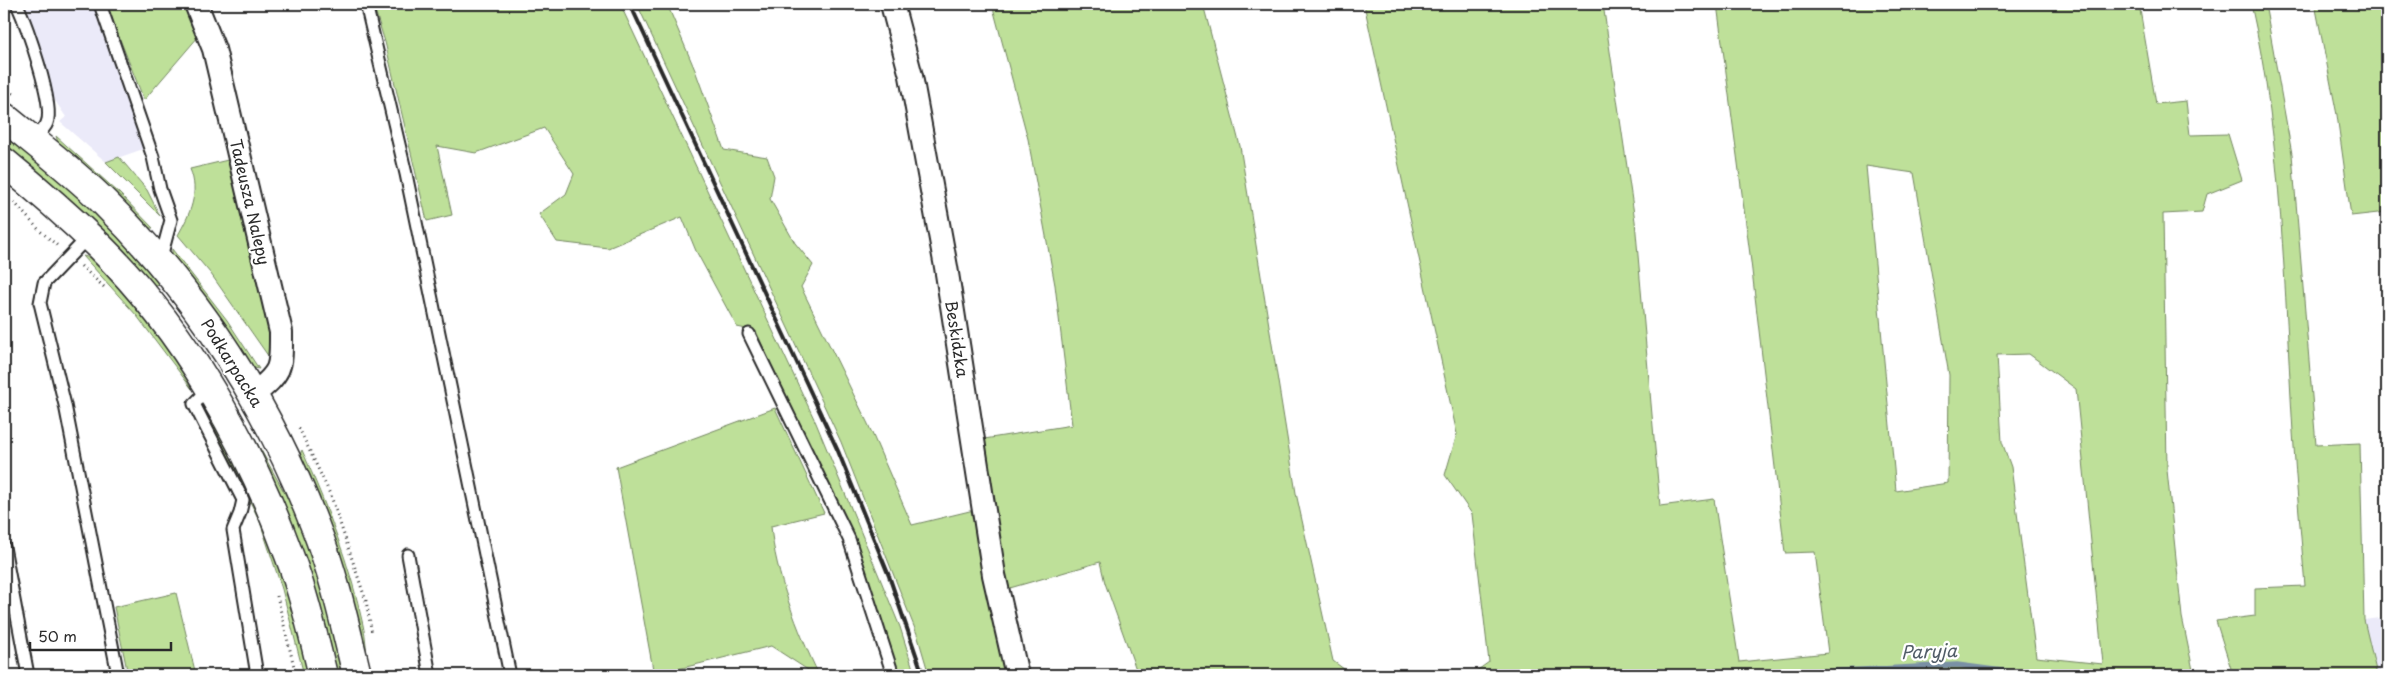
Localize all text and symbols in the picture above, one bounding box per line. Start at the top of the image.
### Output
street label: Tadeusza Nalepy [225,136,277,267]
street label: Beskidzka [940,298,976,379]
street label: Podkarpacka [196,313,270,411]
scale bar [30,619,171,651]
text: 50 m [38,624,77,647]
water label: Paryja [1900,636,1958,665]

